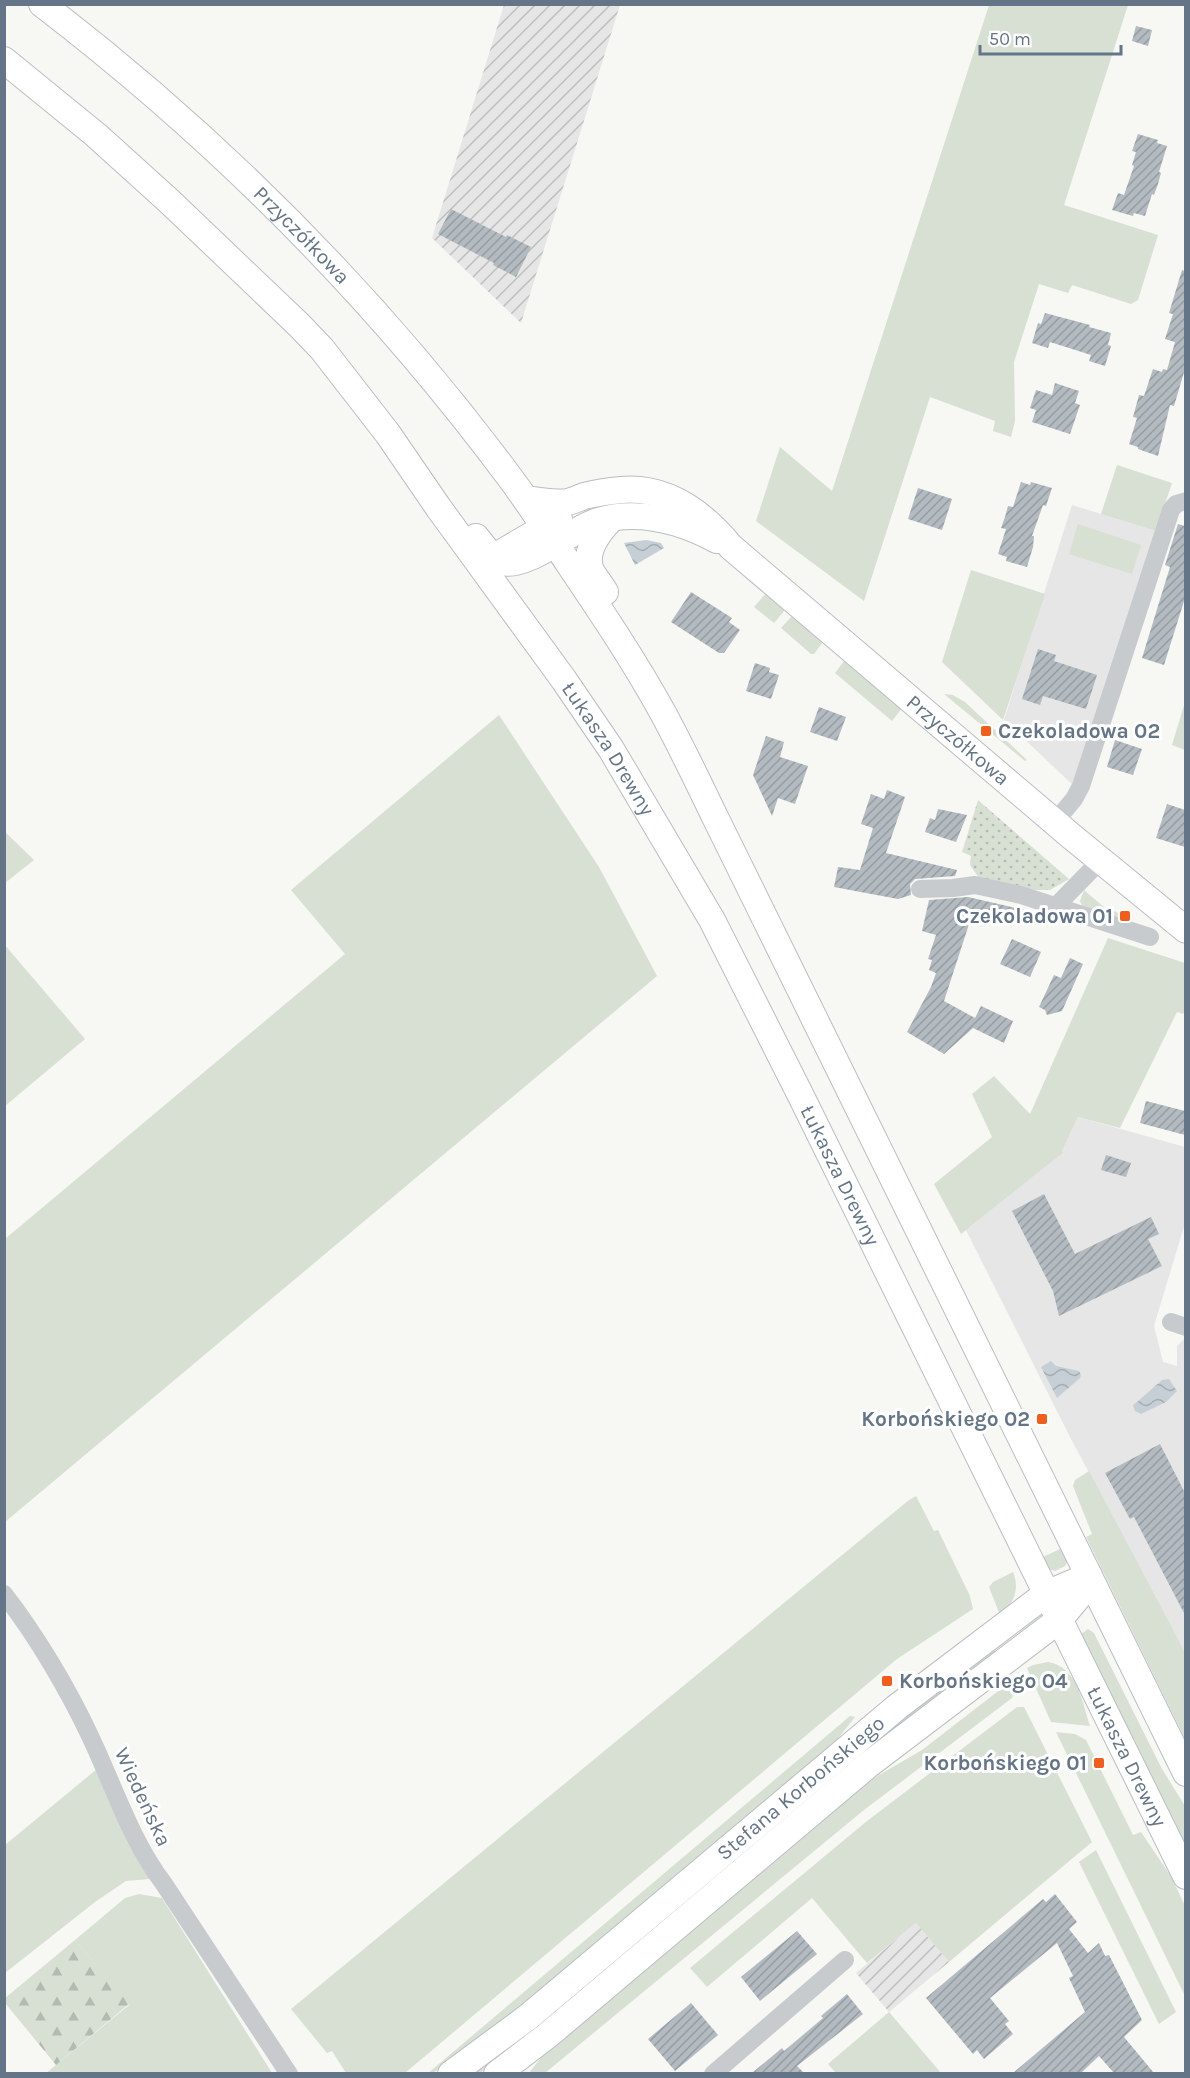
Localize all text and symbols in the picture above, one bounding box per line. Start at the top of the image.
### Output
scale bar [980,18,1121,56]
text: 50 m [989,28,1031,50]
street label: Przyczółkowa [249,181,355,289]
street label: Łukasza Drewny [557,677,660,820]
street label: Przyczółkowa [902,690,1014,790]
place label: Czekoladowa 02 [998,719,1160,743]
marker: Czekoladowa 02 [979,724,993,738]
place label: Czekoladowa 01 [956,904,1113,928]
marker: Czekoladowa 01 [1118,909,1132,923]
street label: Łukasza Drewny [795,1101,885,1250]
place label: Korbońskiego 02 [861,1407,1030,1431]
marker: Korbońskiego 02 [1035,1412,1049,1426]
place label: Korbońskiego 04 [899,1669,1068,1693]
marker: Korbońskiego 04 [880,1674,894,1688]
street label: Łukasza Drewny [1082,1682,1172,1831]
street label: Stefana Korbońskiego [712,1711,889,1865]
street label: Wiedeńska [110,1744,176,1850]
place label: Korbońskiego 01 [924,1751,1087,1775]
marker: Korbońskiego 01 [1092,1756,1106,1770]

